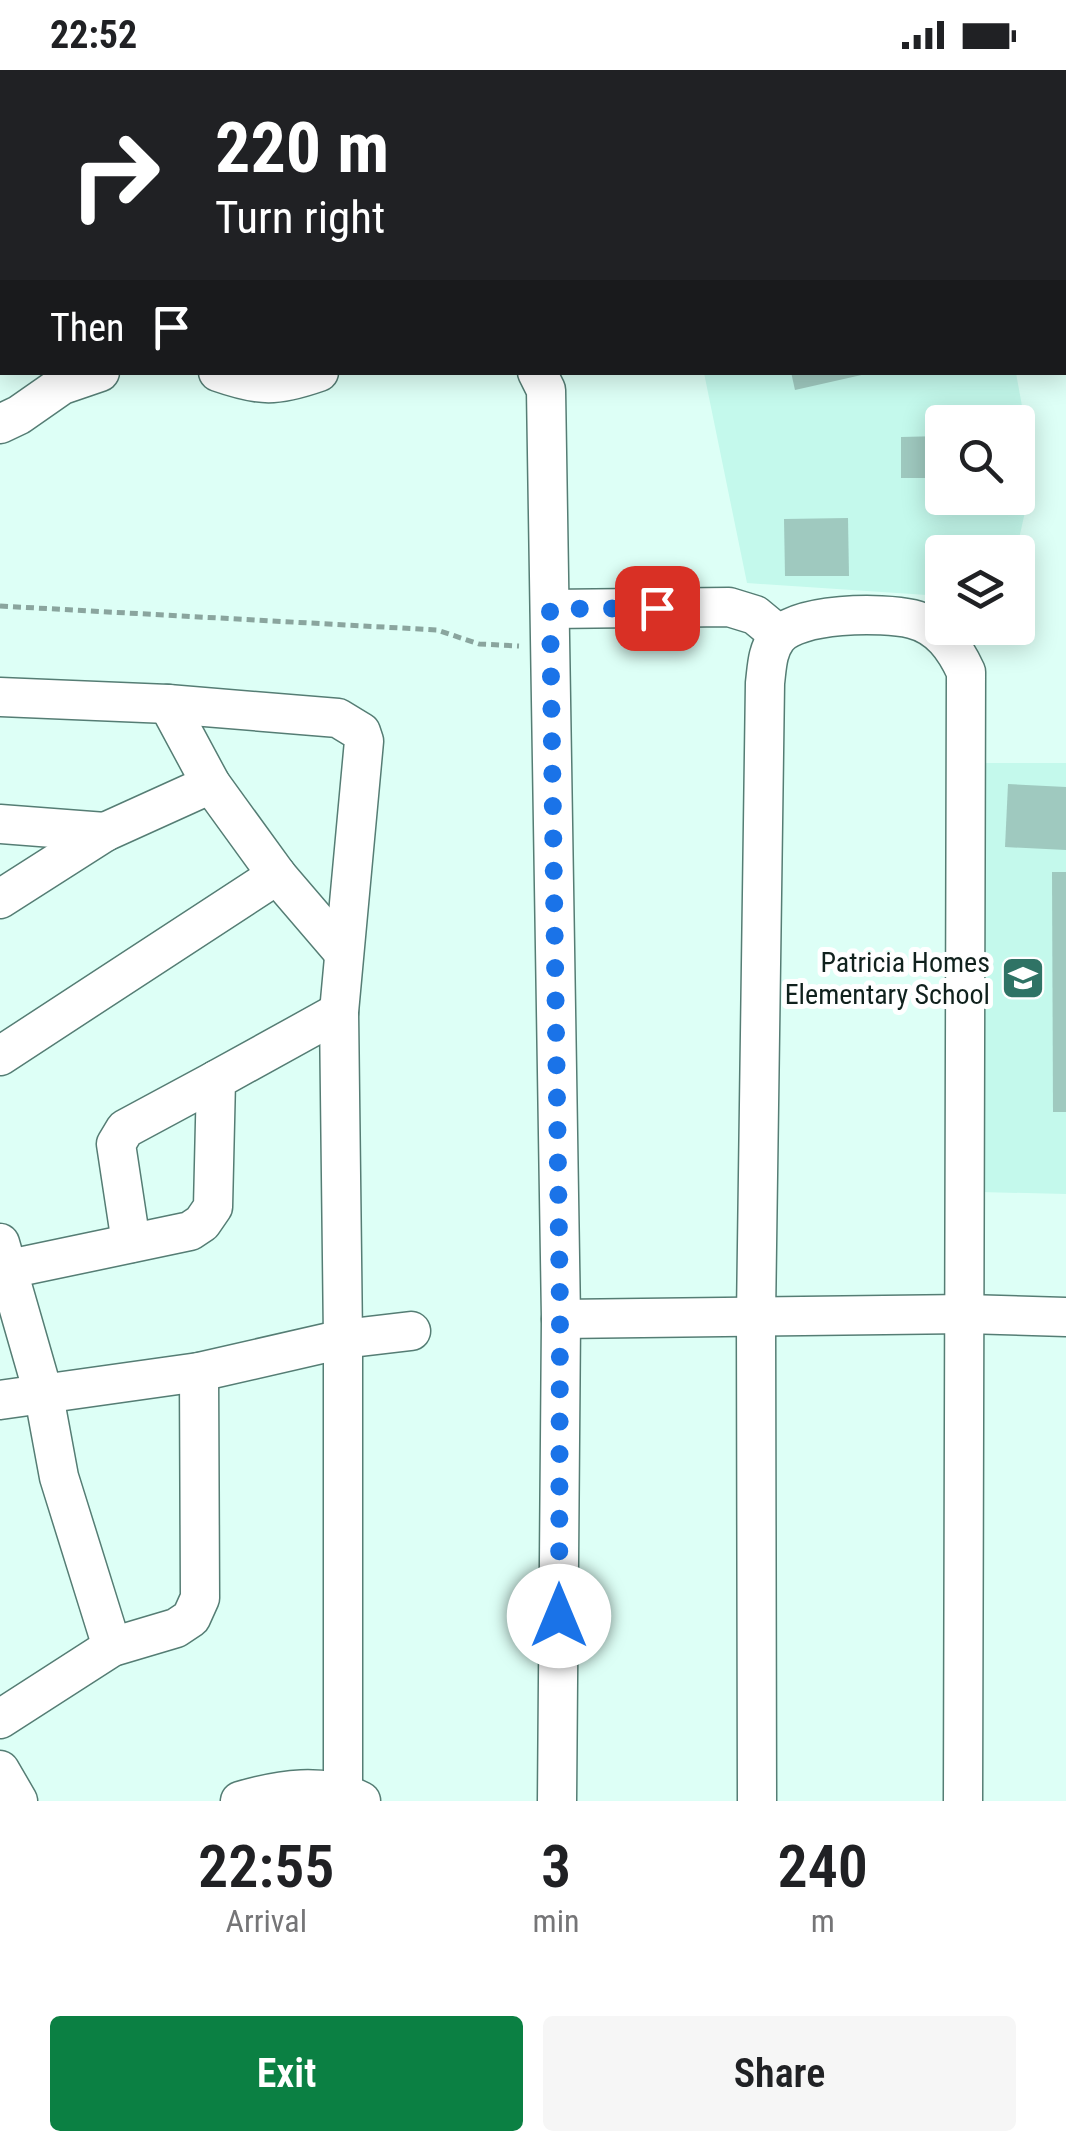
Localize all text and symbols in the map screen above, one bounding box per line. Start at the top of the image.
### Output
text: 22:52 [50,13,137,57]
text: 220 m [215,107,389,189]
icon: right [50,110,180,240]
text: Turn right [215,191,385,244]
icon: arrive [144,300,199,355]
text: Then [50,306,124,350]
map controls [925,405,1035,645]
button: search [925,405,1035,515]
button: layers [925,535,1035,645]
pin [615,566,700,651]
icon: arrive [630,581,685,636]
place label: Patricia Homes Elementary School [785,946,990,1011]
school or university icon: Patricia Homes Elementary School [1000,955,1046,1001]
position arrow [507,1564,611,1668]
text: 22:55 [198,1831,335,1902]
text: 3 [541,1831,571,1902]
text: 240 [777,1831,868,1902]
text: Arrival [226,1902,307,1940]
text: min [533,1902,579,1940]
text: m [811,1902,835,1940]
button: Exit [50,2016,523,2131]
button: Share [543,2016,1016,2131]

